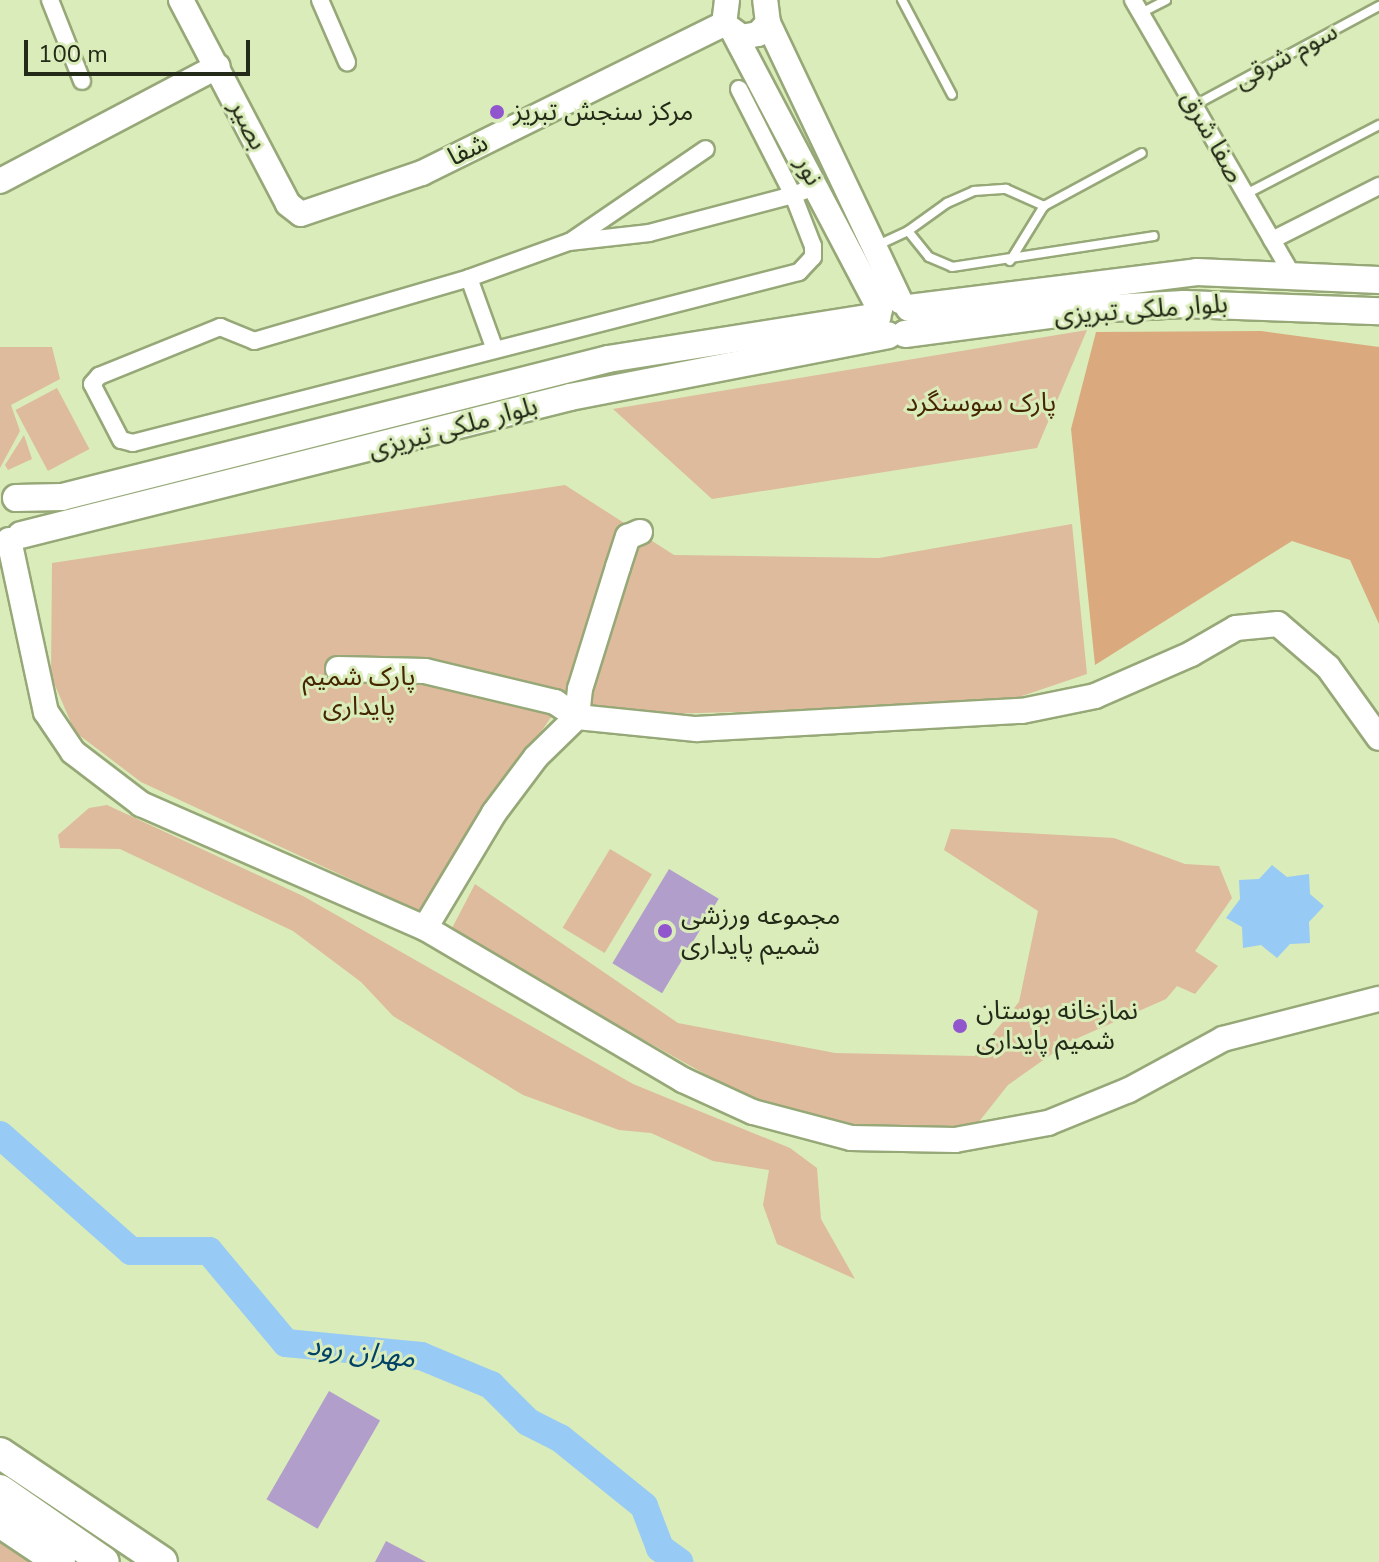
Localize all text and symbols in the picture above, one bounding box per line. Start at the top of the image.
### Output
street label: سوم شرقی [1229,16,1343,96]
scale bar [28,24,254,74]
text: 100 m [38,38,108,70]
street label: صفا شرق [1173,86,1251,188]
street label: بصیر [222,95,274,155]
place label: مرکز سنجش تبریز [513,96,693,128]
marker: مرکز سنجش تبریز [488,103,506,121]
street label: شفا [443,127,493,173]
street label: نور [789,151,829,191]
street label: بلوار ملکى تبریزى [1053,288,1229,332]
park label: پارک سوسنگرد [906,387,1056,419]
street label: بلوار ملکى تبریزى [365,390,541,466]
park label: پارک شمیم پایداری [302,661,416,722]
place label: مجموعه ورزشی شمیم پایداری [681,900,840,962]
marker: مجموعه ورزشی شمیم پایداری [656,922,674,940]
place label: نمازخانه بوستان شمیم پایداری [976,995,1138,1056]
marker: نمازخانه بوستان شمیم پایداری [951,1017,969,1035]
water label: مهران رود [305,1329,417,1375]

